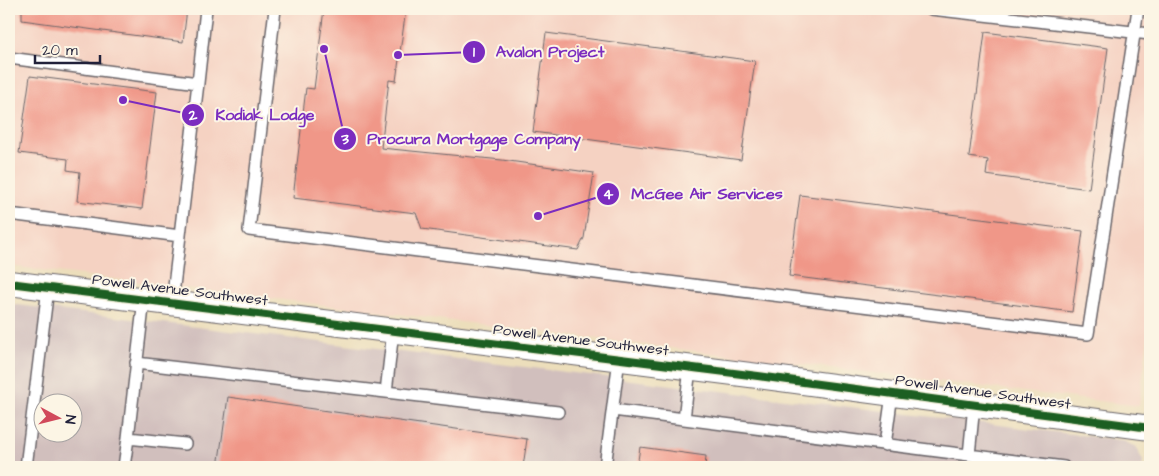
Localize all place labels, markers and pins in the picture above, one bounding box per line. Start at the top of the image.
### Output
callout: Avalon Project [461,36,615,67]
callout: Kodiak Lodge [180,99,324,130]
callout: Procura Mortgage Company [333,123,591,154]
callout: McGee Air Services [596,178,792,209]

